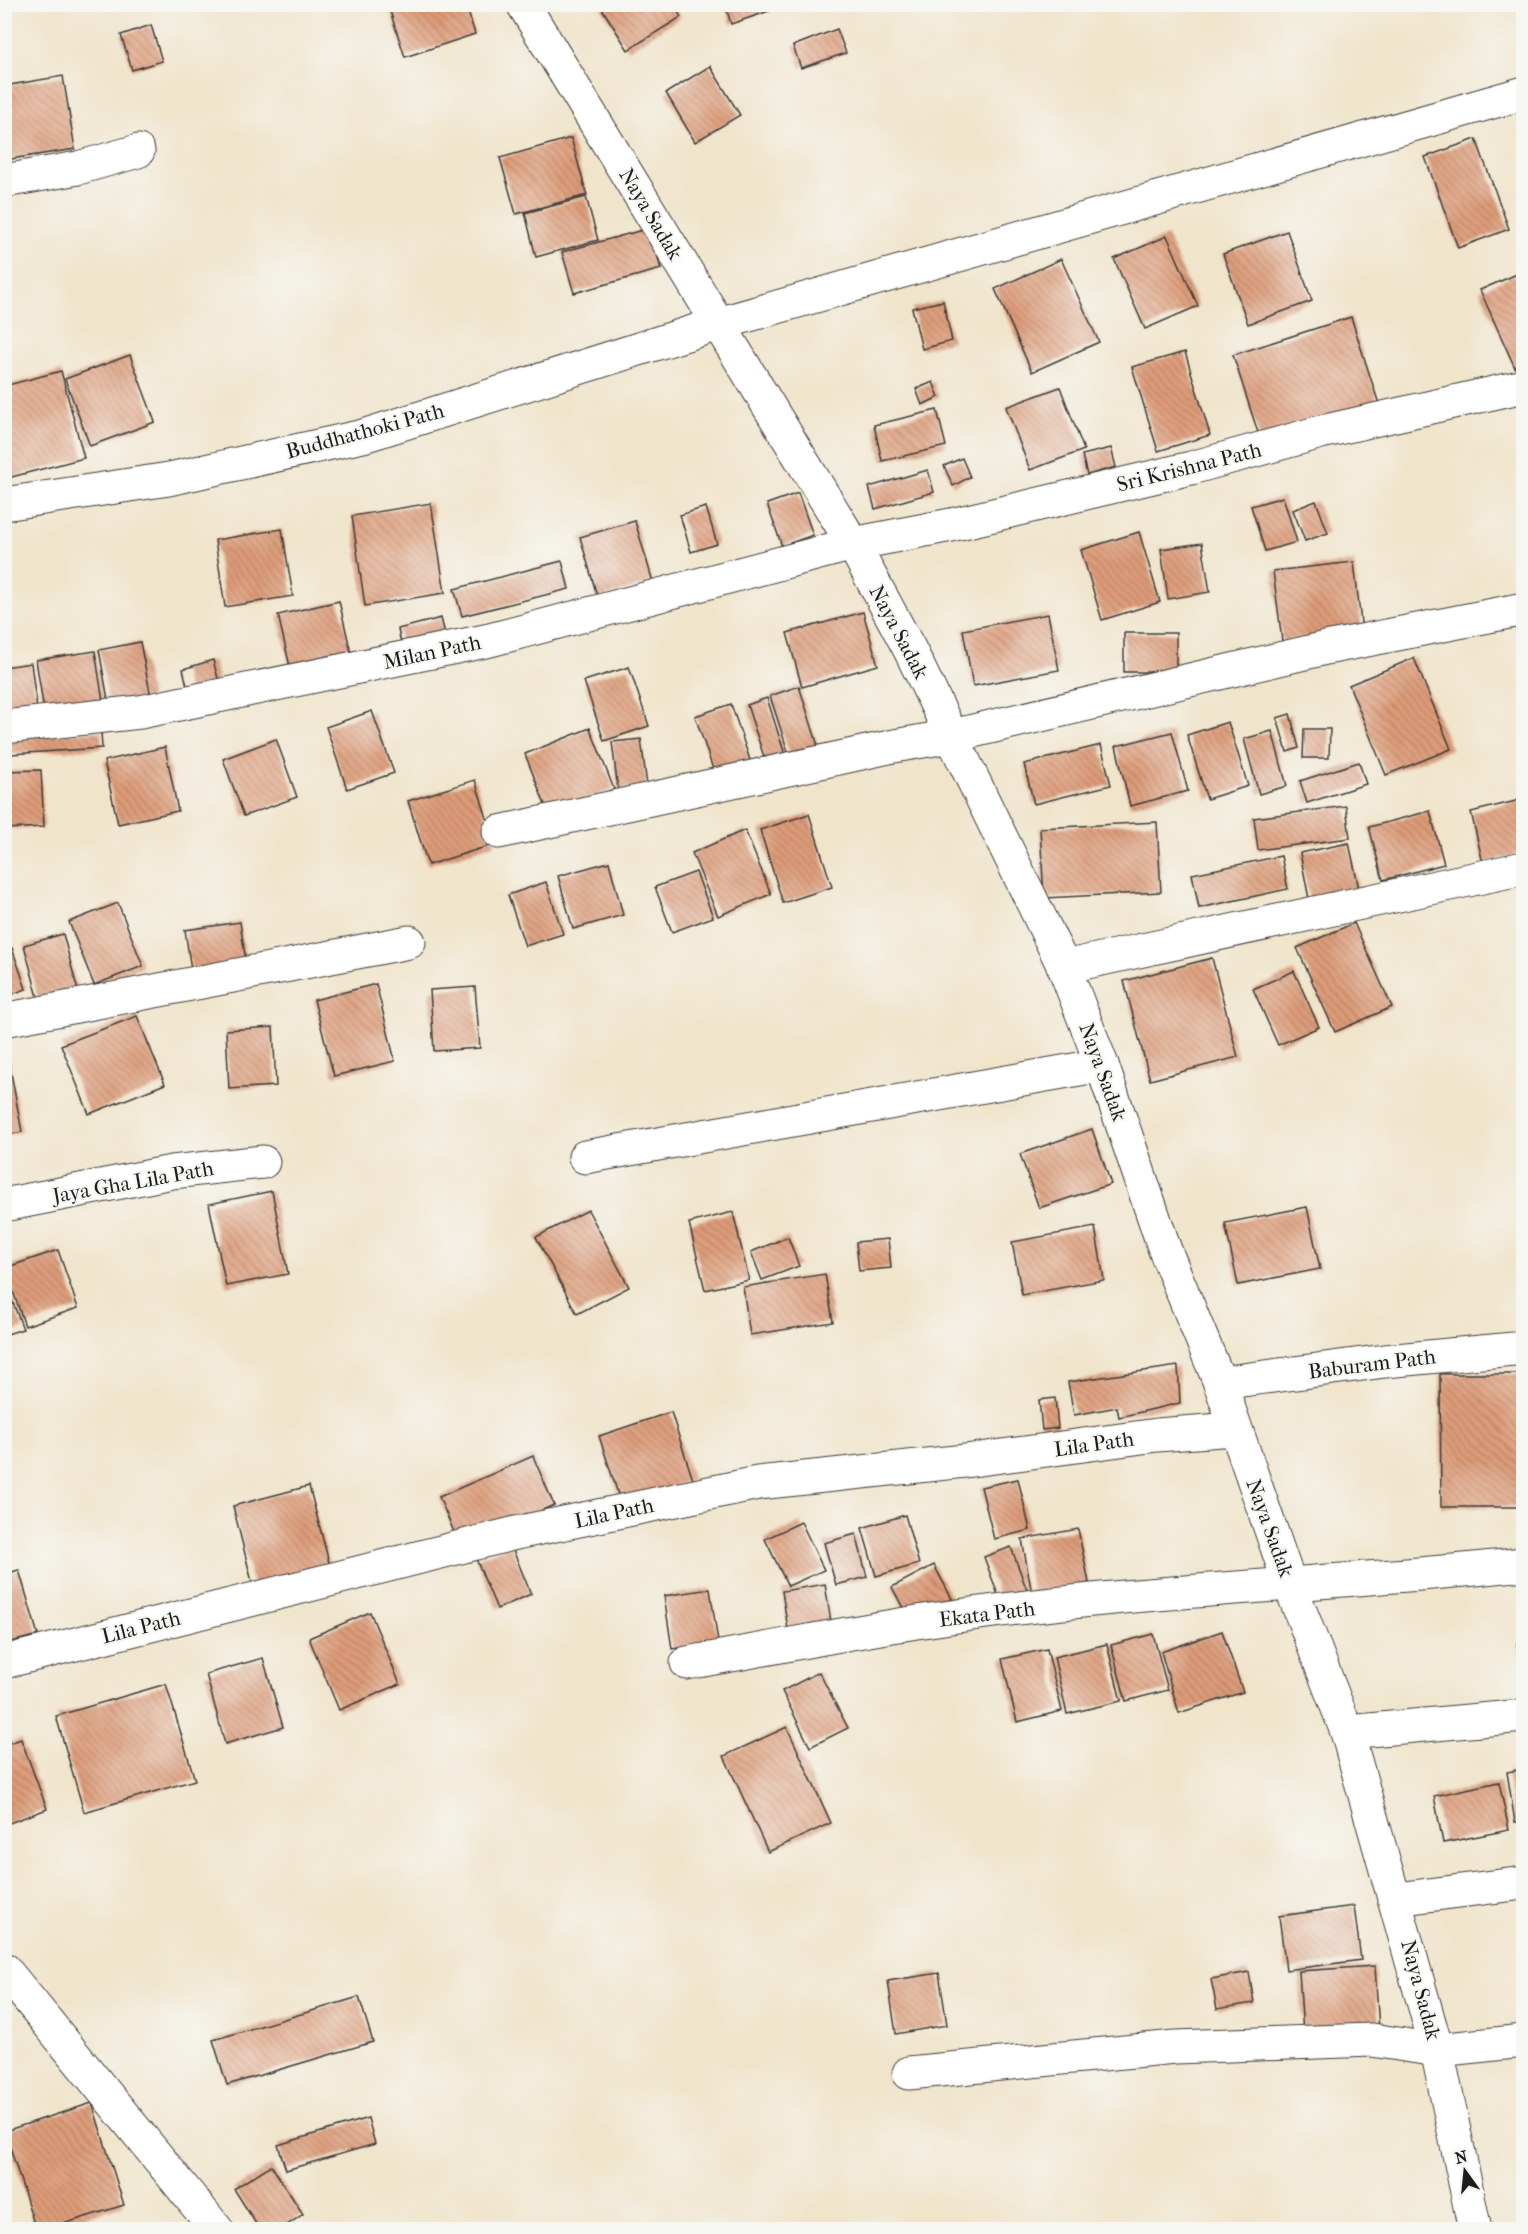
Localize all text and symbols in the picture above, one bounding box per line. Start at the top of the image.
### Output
street label: Naya Sadak [614,164,688,264]
street label: Buddhathoki Path [283,398,447,464]
street label: Sri Krishna Path [1114,437,1264,497]
street label: Naya Sadak [864,581,934,683]
street label: Milan Path [381,630,483,674]
street label: Naya Sadak [1074,1020,1132,1124]
street label: Jaya Gha Lila Path [49,1156,216,1208]
street label: Baburam Path [1307,1344,1437,1384]
street label: Lila Path [1053,1426,1136,1461]
street label: Naya Sadak [1241,1476,1299,1580]
street label: Lila Path [572,1493,656,1533]
street label: Ekata Path [938,1596,1037,1632]
street label: Lila Path [99,1606,183,1648]
street label: Naya Sadak [1396,1937,1446,2043]
north arrow [1435,2141,1495,2201]
text: N [1453,2146,1470,2168]

